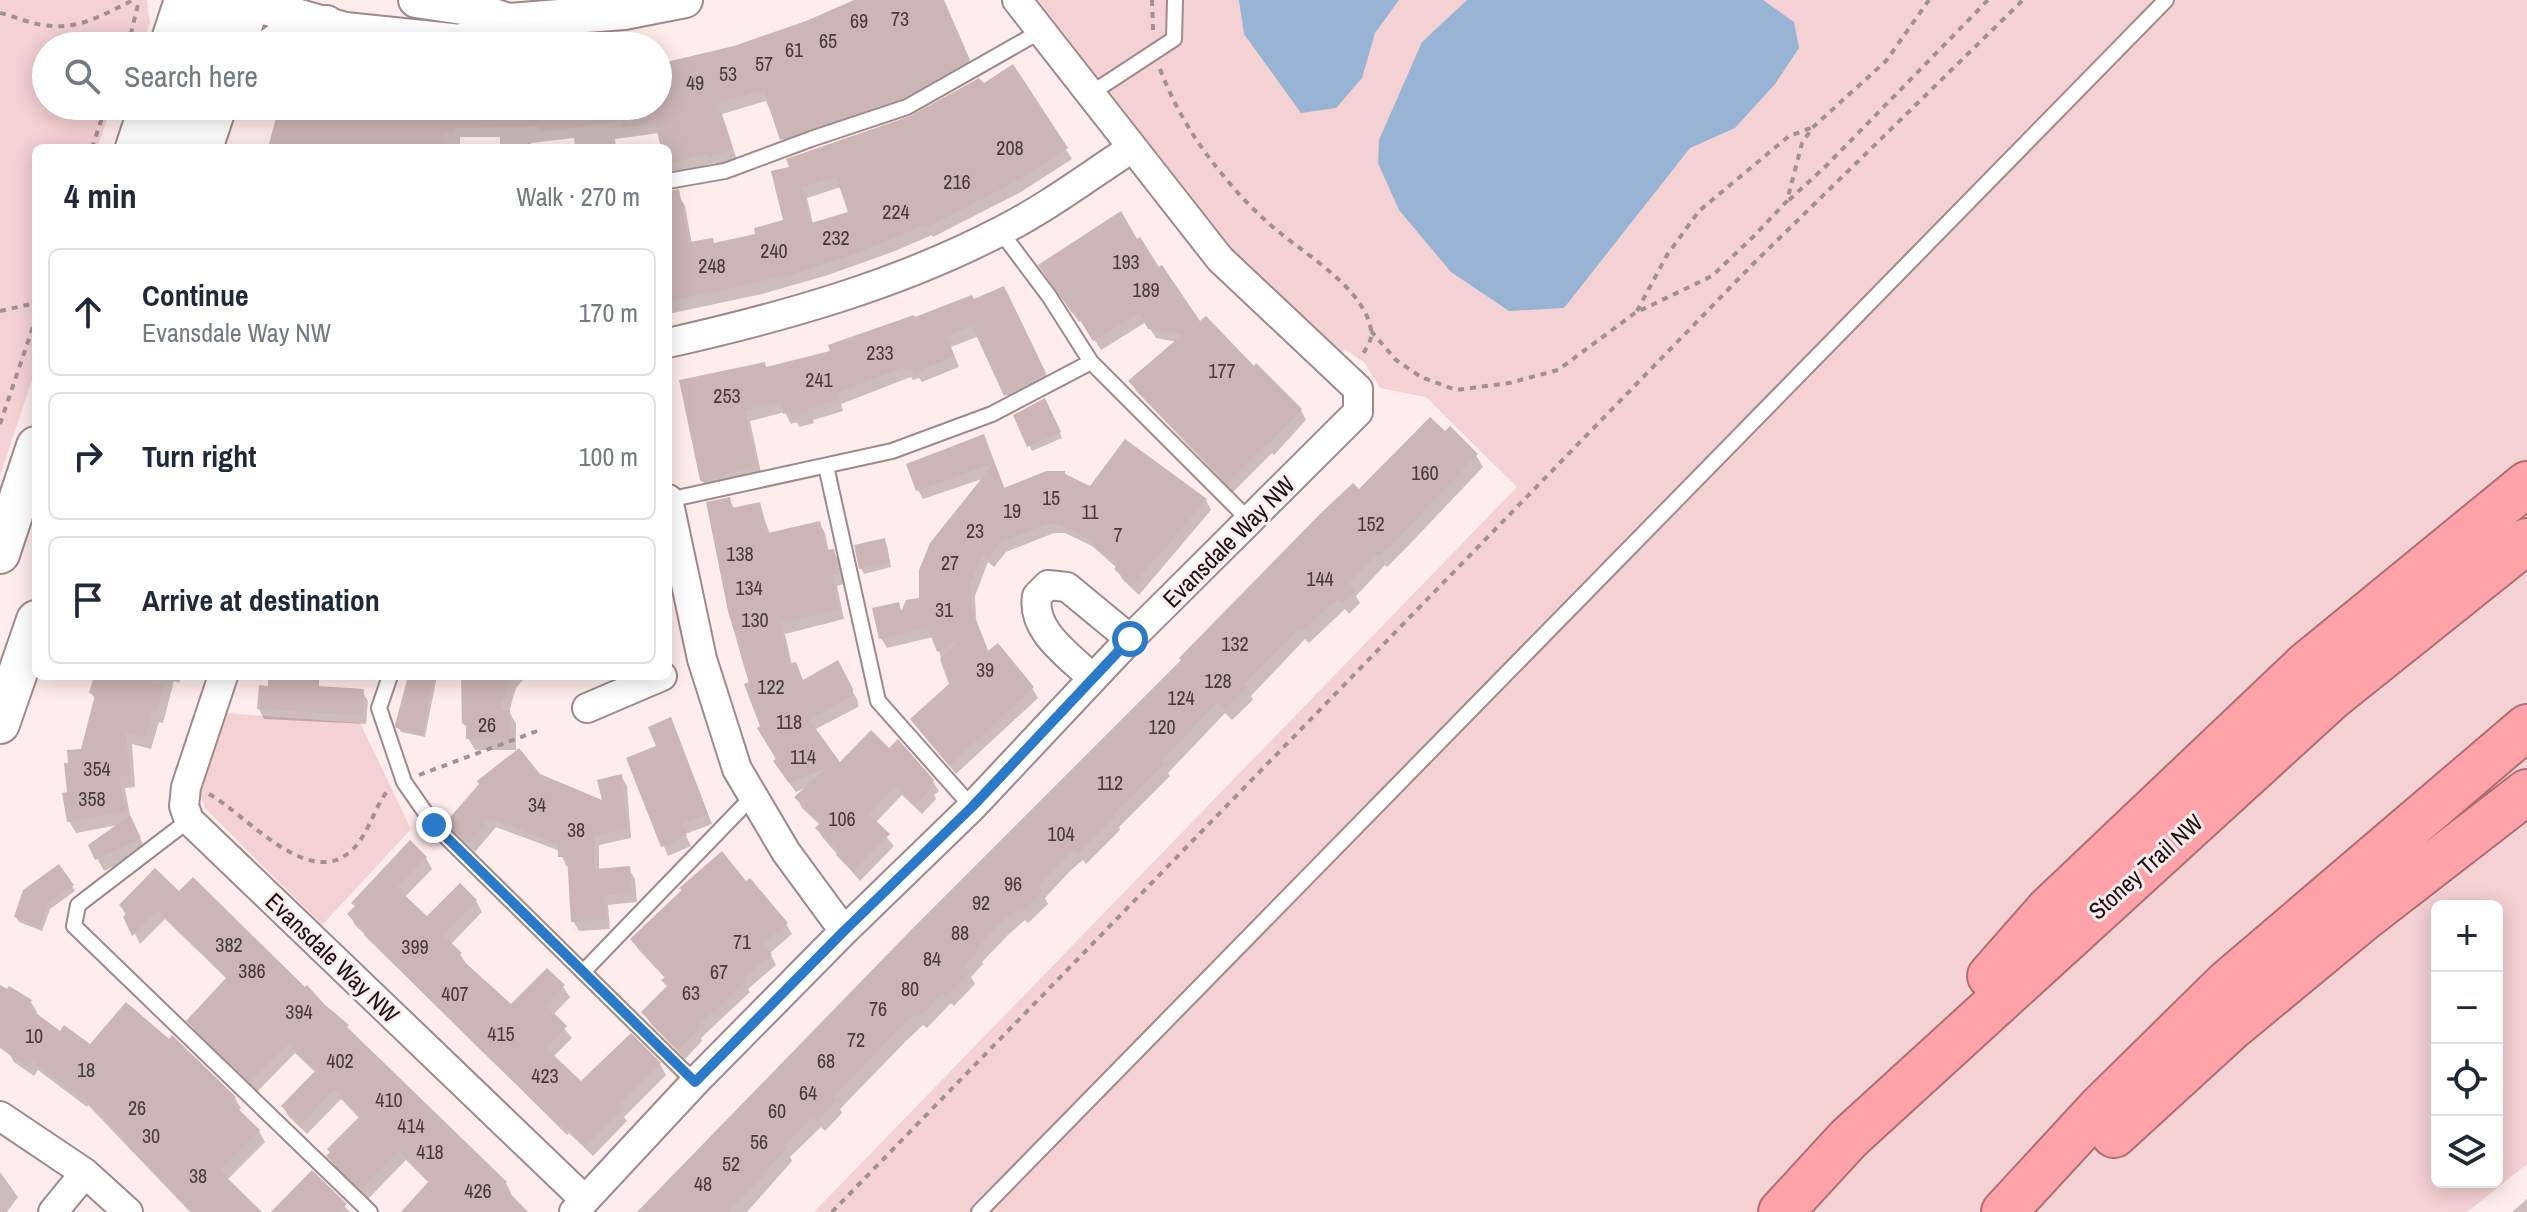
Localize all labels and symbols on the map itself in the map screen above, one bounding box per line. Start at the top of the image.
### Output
house number: 73 [891,5,909,32]
house number: 69 [850,7,868,34]
house number: 65 [819,27,837,54]
house number: 61 [785,36,803,63]
house number: 57 [755,50,773,77]
house number: 53 [719,60,737,87]
house number: 49 [686,69,704,96]
house number: 208 [996,134,1024,161]
house number: 216 [943,168,971,195]
house number: 224 [882,198,910,225]
house number: 232 [822,224,850,251]
house number: 240 [760,237,788,264]
house number: 193 [1112,248,1140,275]
house number: 248 [698,252,726,279]
house number: 189 [1132,276,1160,303]
house number: 233 [866,339,894,366]
house number: 177 [1208,357,1236,384]
house number: 241 [805,366,833,393]
house number: 253 [713,382,741,409]
house number: 160 [1411,459,1439,486]
street label: Evansdale Way NW [1155,468,1302,614]
house number: 15 [1042,484,1060,511]
house number: 19 [1003,497,1021,524]
house number: 11 [1081,498,1099,525]
house number: 152 [1357,510,1385,537]
house number: 23 [966,517,984,544]
house number: 7 [1113,521,1123,548]
house number: 138 [726,540,754,567]
house number: 27 [941,549,959,576]
house number: 144 [1306,565,1334,592]
house number: 134 [735,574,763,601]
house number: 31 [935,596,953,623]
house number: 130 [741,606,769,633]
route start [1112,621,1148,657]
house number: 132 [1221,630,1249,657]
house number: 39 [976,656,994,683]
house number: 128 [1204,667,1232,694]
house number: 122 [757,673,785,700]
house number: 124 [1167,684,1195,711]
house number: 118 [776,708,802,735]
house number: 26 [478,711,496,738]
house number: 120 [1148,713,1176,740]
house number: 114 [790,743,816,770]
house number: 354 [83,755,111,782]
house number: 112 [1097,769,1123,796]
house number: 358 [78,785,106,812]
house number: 34 [528,791,546,818]
house number: 106 [828,805,856,832]
street label: Stoney Trail NW [2081,806,2210,926]
route end [416,807,452,843]
house number: 38 [567,816,585,843]
house number: 104 [1047,820,1075,847]
house number: 96 [1004,870,1022,897]
street label: Evansdale Way NW [259,885,407,1030]
house number: 92 [972,889,990,916]
house number: 88 [951,919,969,946]
house number: 71 [733,928,751,955]
house number: 382 [215,931,243,958]
house number: 399 [401,933,429,960]
house number: 84 [923,945,941,972]
house number: 386 [238,957,266,984]
house number: 67 [710,958,728,985]
house number: 80 [901,975,919,1002]
house number: 63 [682,979,700,1006]
house number: 407 [441,980,469,1007]
house number: 76 [869,995,887,1022]
house number: 394 [285,998,313,1025]
house number: 415 [487,1020,515,1047]
house number: 10 [25,1022,43,1049]
house number: 72 [847,1026,865,1053]
house number: 402 [326,1047,354,1074]
house number: 68 [817,1047,835,1074]
house number: 18 [77,1056,95,1083]
house number: 423 [531,1062,559,1089]
house number: 64 [799,1079,817,1106]
house number: 410 [375,1086,403,1113]
house number: 26 [128,1094,146,1121]
house number: 60 [768,1097,786,1124]
house number: 414 [397,1112,425,1139]
house number: 30 [142,1122,160,1149]
house number: 56 [750,1128,768,1155]
house number: 418 [416,1138,444,1165]
house number: 52 [722,1150,740,1177]
house number: 38 [189,1162,207,1189]
house number: 48 [694,1170,712,1197]
house number: 426 [464,1177,492,1204]

